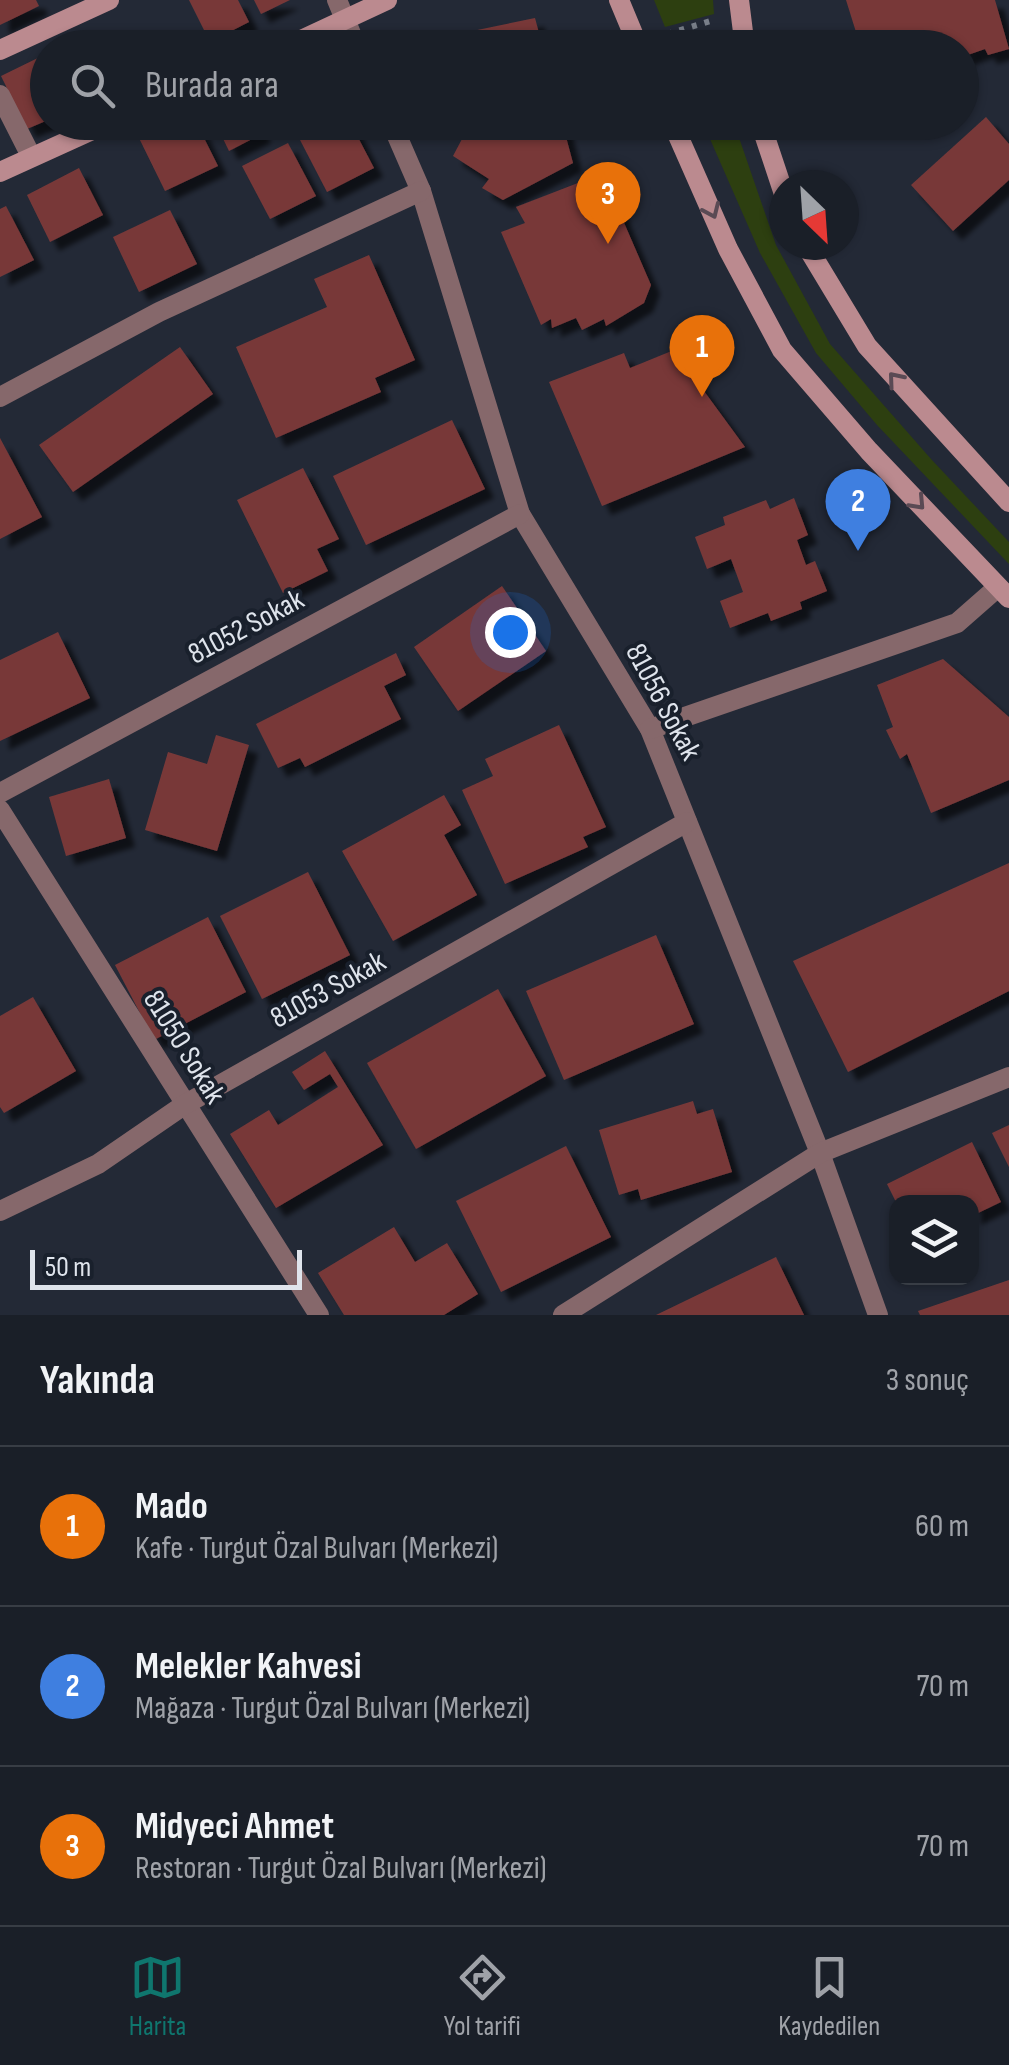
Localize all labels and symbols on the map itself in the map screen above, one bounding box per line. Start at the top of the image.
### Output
pin: 3 [576,162,640,244]
north arrow [769,170,859,260]
one-way arrow [699,201,719,219]
pin: 1 [670,314,734,397]
one-way arrow [889,373,907,391]
pin: 2 [826,468,890,551]
one-way arrow [906,491,924,510]
street label: 81052 Sokak [182,581,311,672]
your location [485,607,536,658]
street label: 81056 Sokak [617,638,709,767]
street label: 81053 Sokak [264,943,392,1036]
street label: 81050 Sokak [135,984,233,1111]
scale bar [30,1245,302,1290]

